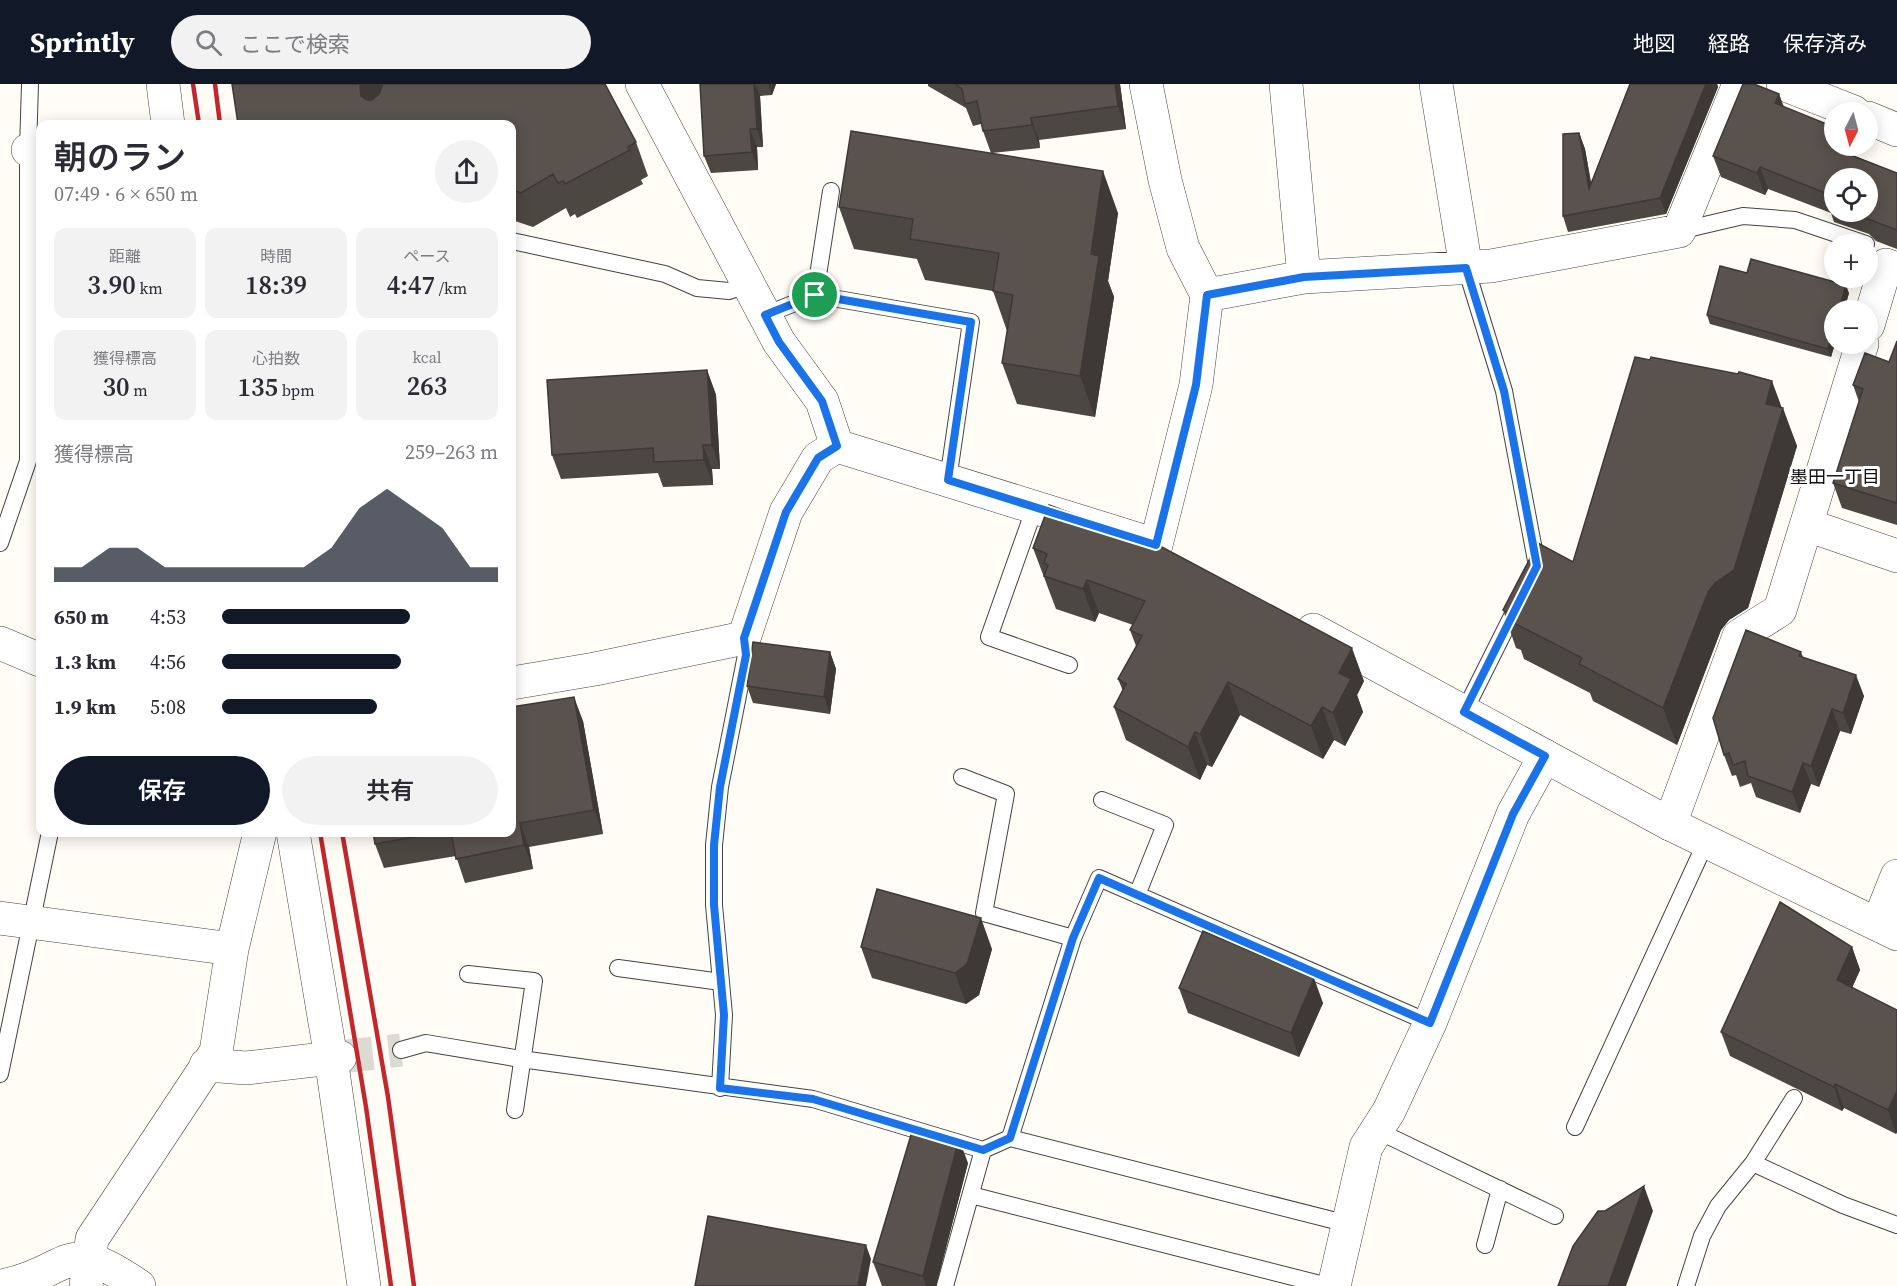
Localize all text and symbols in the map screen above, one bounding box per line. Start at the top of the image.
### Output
search box [171,15,591,69]
text: Sprintly [30,23,135,61]
icon: search [192,26,225,59]
text: ここで検索 [240,29,350,59]
text: 地図 [1633,29,1675,58]
text: 経路 [1708,29,1750,58]
text: 保存済み [1783,29,1867,58]
north arrow [1824,102,1878,156]
map controls [1824,102,1878,354]
text: 朝のラン [54,135,186,180]
button: share [435,140,498,203]
button: locate [1824,168,1878,222]
text: 07:49 · 6 × 650 m [54,180,198,208]
button: + [1824,234,1878,288]
text: 距離 [109,245,141,267]
text: 時間 [260,245,292,267]
text: ペース [403,245,451,267]
text: 3.90 [87,267,136,303]
text: 18:39 [245,267,307,303]
text: 4:47 [387,267,435,303]
pin [789,269,840,320]
text: km [136,277,163,299]
text: /km [435,277,467,299]
icon: arrive [798,278,831,311]
button: − [1824,300,1878,354]
text: kcal [412,346,442,368]
text: 獲得標高 [93,347,157,369]
text: 心拍数 [252,347,300,369]
text: 263 [407,368,447,404]
text: 30 [102,369,129,405]
text: 135 [237,369,278,405]
text: m [129,379,148,401]
text: bpm [278,379,315,401]
text: 259–263 m [405,438,498,466]
text: 獲得標高 [54,440,134,468]
district label: 墨田一丁目 [1790,464,1880,489]
text: 650 m [54,603,109,631]
text: 4:53 [150,603,186,631]
text: 1.3 km [54,648,116,676]
text: 4:56 [150,648,186,676]
text: 1.9 km [54,693,116,721]
text: 5:08 [150,693,186,721]
button: 保存 [54,756,270,825]
button: 共有 [282,756,498,825]

